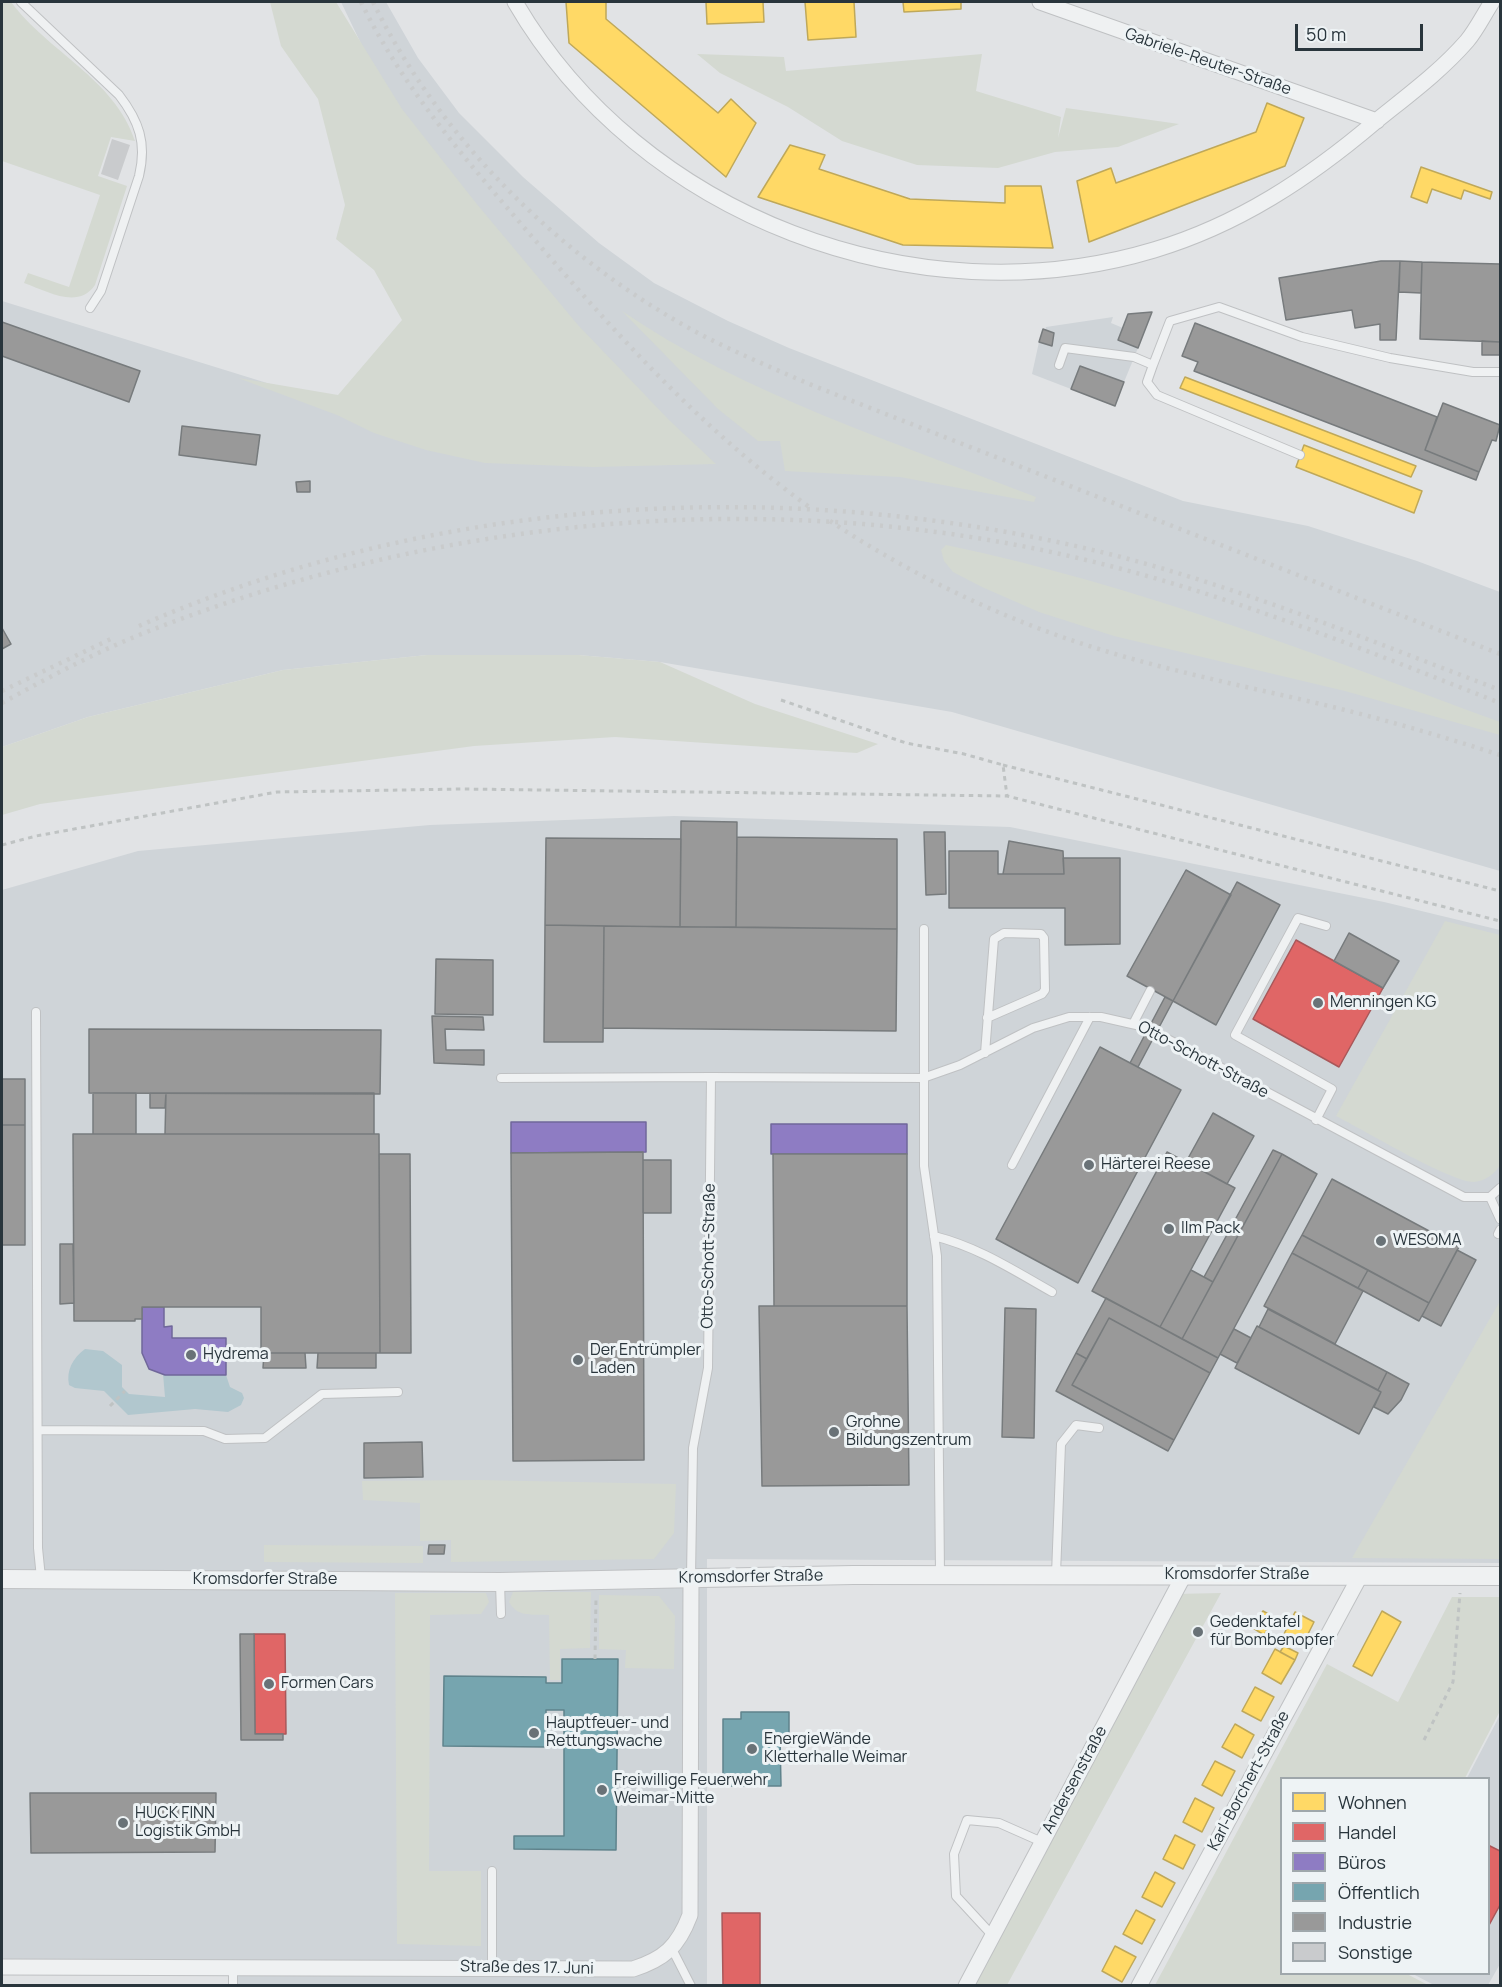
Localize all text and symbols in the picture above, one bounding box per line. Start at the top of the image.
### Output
scale bar [1298,12,1426,50]
text: 50 m [1306,22,1346,46]
street label: Gabriele-Reuter-Straße [1122,24,1294,100]
place label: Menningen KG [1330,993,1436,1013]
marker: Menningen KG [1311,996,1325,1010]
street label: Otto-Schott-Straße [1134,1017,1272,1103]
place label: Härterei Reese [1101,1155,1210,1175]
marker: Härterei Reese [1082,1158,1096,1172]
street label: Otto-Schott-Straße [698,1183,720,1329]
place label: Ilm Pack [1181,1219,1240,1239]
marker: Ilm Pack [1162,1222,1176,1236]
place label: WESOMA [1393,1231,1462,1251]
marker: WESOMA [1374,1234,1388,1248]
place label: Der Entrümpler Laden [590,1341,701,1379]
place label: Hydrema [203,1345,269,1365]
marker: Hydrema [184,1348,198,1362]
marker: Der Entrümpler Laden [571,1353,585,1367]
place label: Grohne Bildungszentrum [846,1413,971,1451]
marker: Grohne Bildungszentrum [827,1425,841,1439]
street label: Kromsdorfer Straße [1165,1565,1309,1585]
street label: Kromsdorfer Straße [679,1566,823,1588]
street label: Kromsdorfer Straße [193,1570,337,1590]
place label: Gedenktafel für Bombenopfer [1210,1613,1334,1651]
marker: Gedenktafel für Bombenopfer [1191,1625,1205,1639]
place label: Formen Cars [281,1674,374,1694]
marker: Formen Cars [262,1677,276,1691]
street label: Karl-Borchert-Straße [1204,1708,1294,1854]
place label: Hauptfeuer- und Rettungswache [546,1714,669,1752]
street label: Andersenstraße [1039,1723,1111,1837]
marker: Hauptfeuer- und Rettungswache [527,1726,541,1740]
place label: EnergieWände Kletterhalle Weimar [764,1730,907,1768]
marker: EnergieWände Kletterhalle Weimar [745,1742,759,1756]
place label: Freiwillige Feuerwehr Weimar-Mitte [614,1771,768,1809]
legend [1280,1777,1490,1975]
marker: Freiwillige Feuerwehr Weimar-Mitte [595,1783,609,1797]
text: Wohnen [1338,1790,1407,1814]
place label: HUCK FINN Logistik GmbH [135,1804,241,1842]
marker: HUCK FINN Logistik GmbH [116,1816,130,1830]
text: Handel [1338,1820,1396,1844]
text: Büros [1338,1850,1386,1874]
text: Öffentlich [1338,1880,1420,1904]
text: Industrie [1338,1910,1412,1934]
text: Sonstige [1338,1940,1412,1964]
street label: Straße des 17. Juni [460,1957,594,1979]

